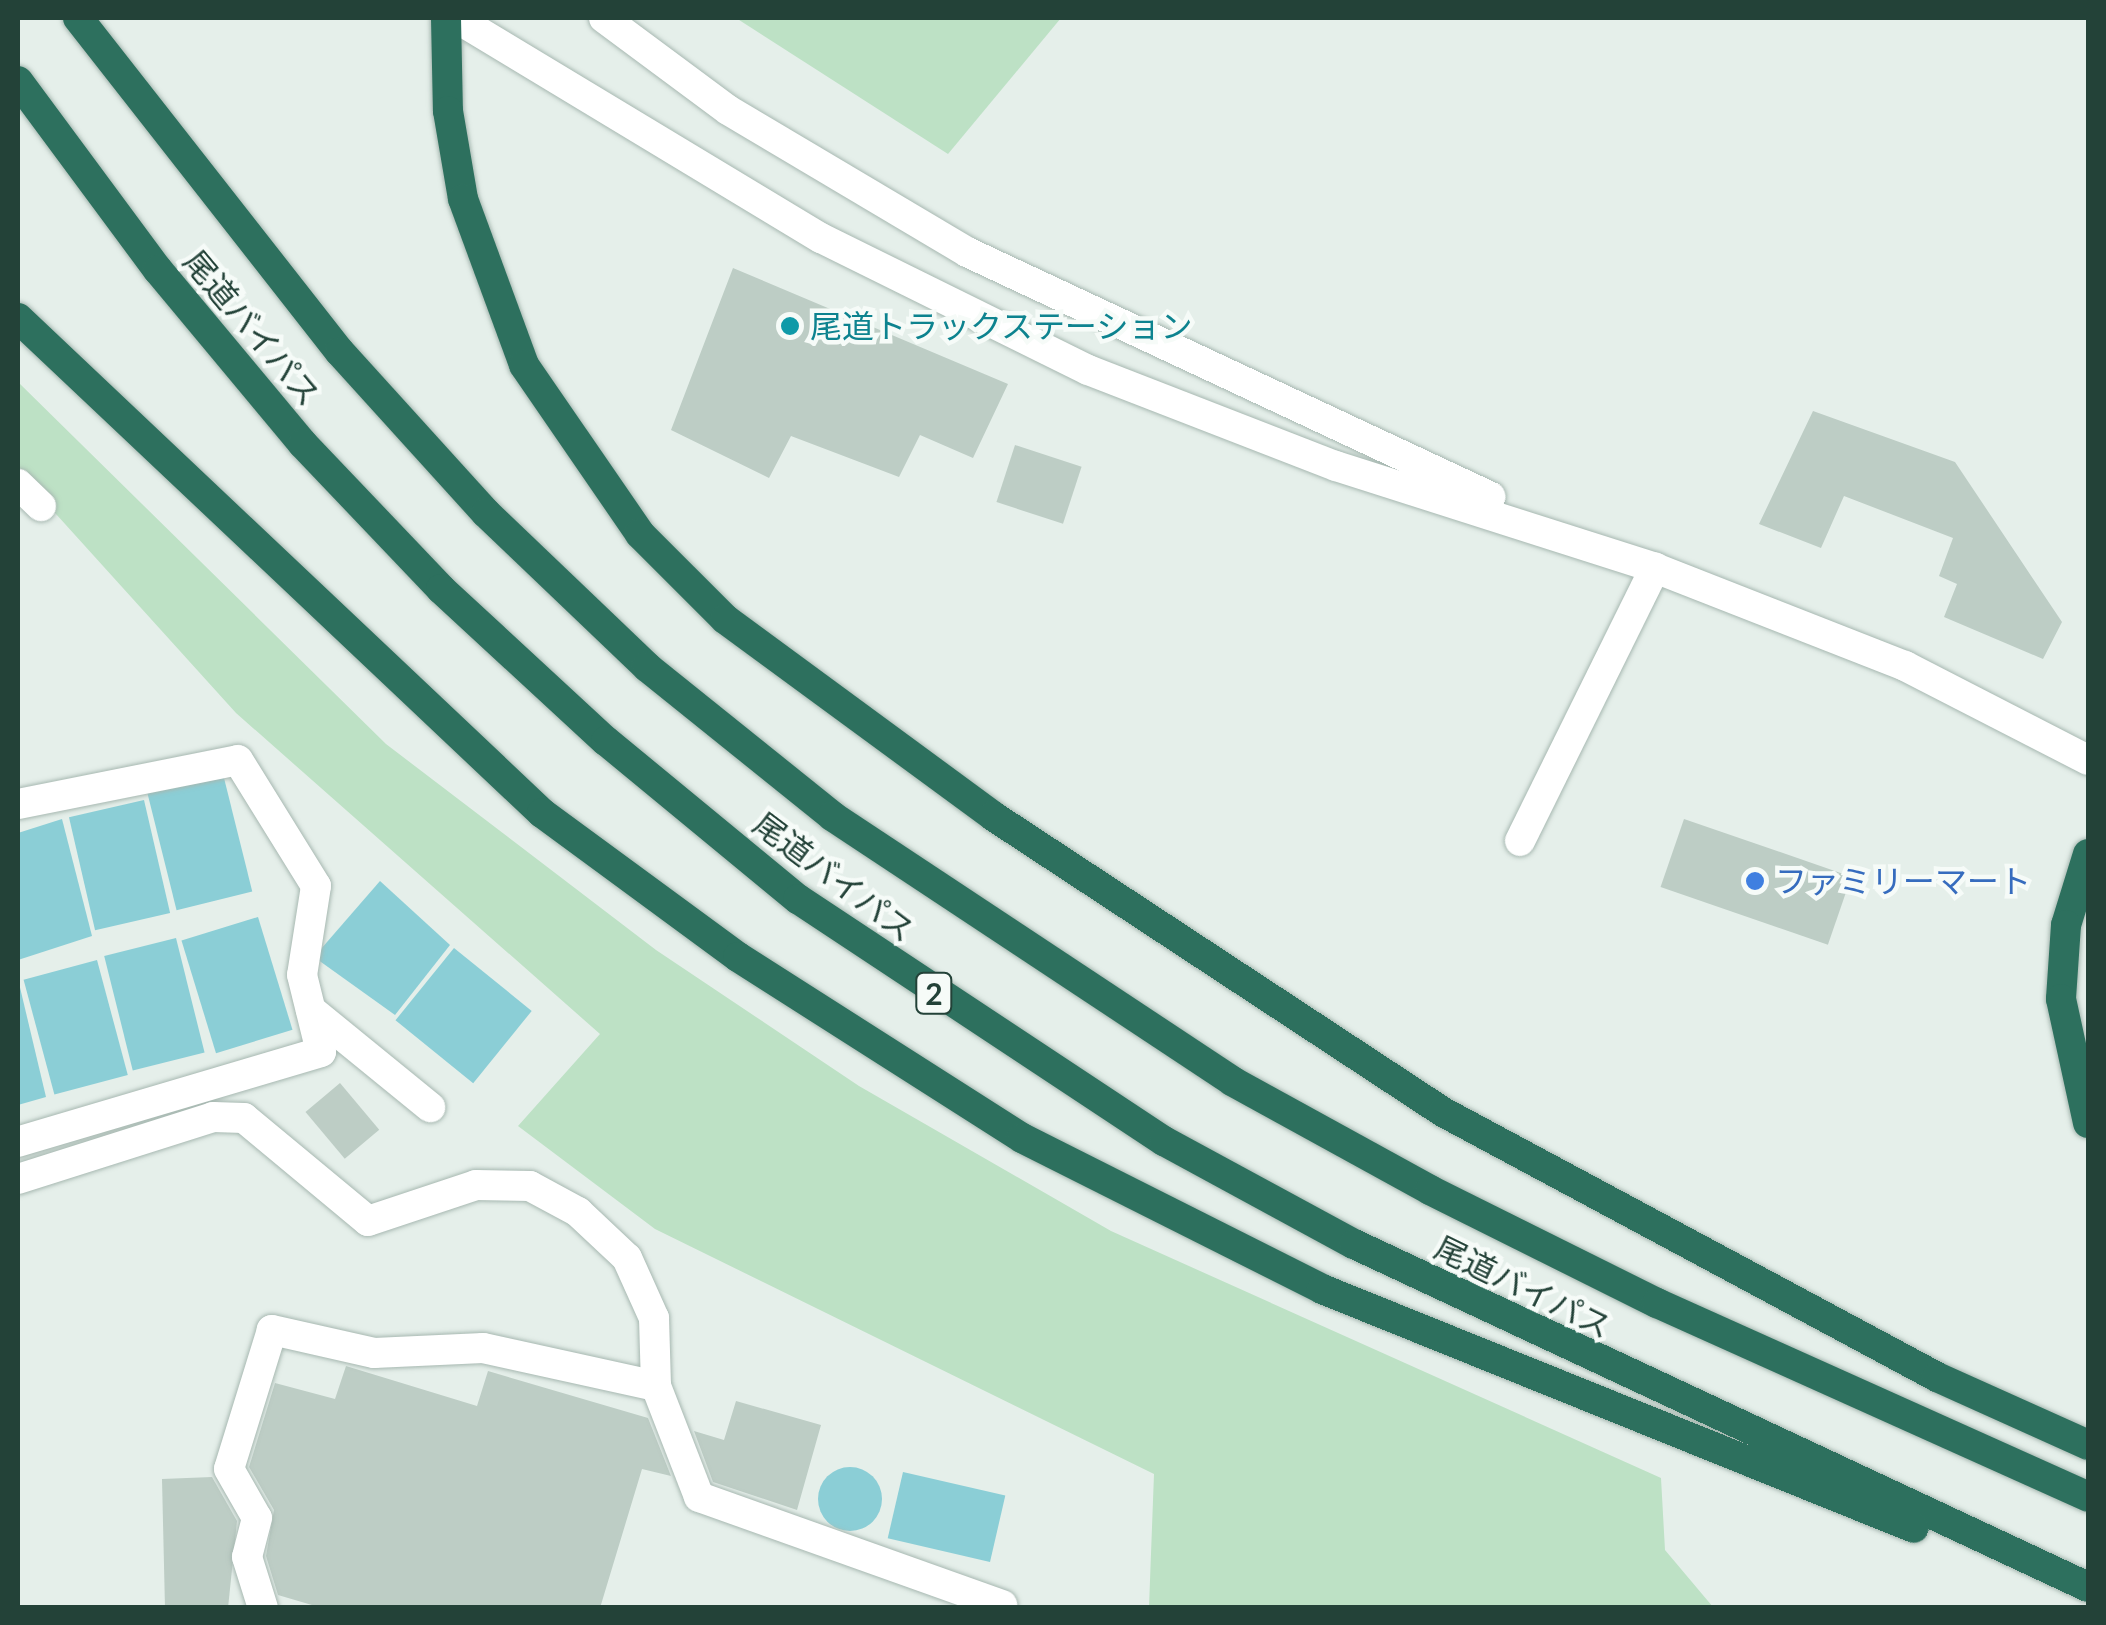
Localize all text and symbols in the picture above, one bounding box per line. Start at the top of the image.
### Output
street label: 尾道バイパス [176,242,328,414]
place label: 尾道トラックステーション [810,307,1194,345]
marker: 尾道トラックステーション [779,315,801,337]
street label: 尾道バイパス [746,804,922,950]
place label: ファミリーマート [1775,862,2031,900]
marker: ファミリーマート [1744,870,1766,892]
road number: 2 [914,968,954,1018]
street label: 尾道バイパス [1428,1228,1618,1346]

